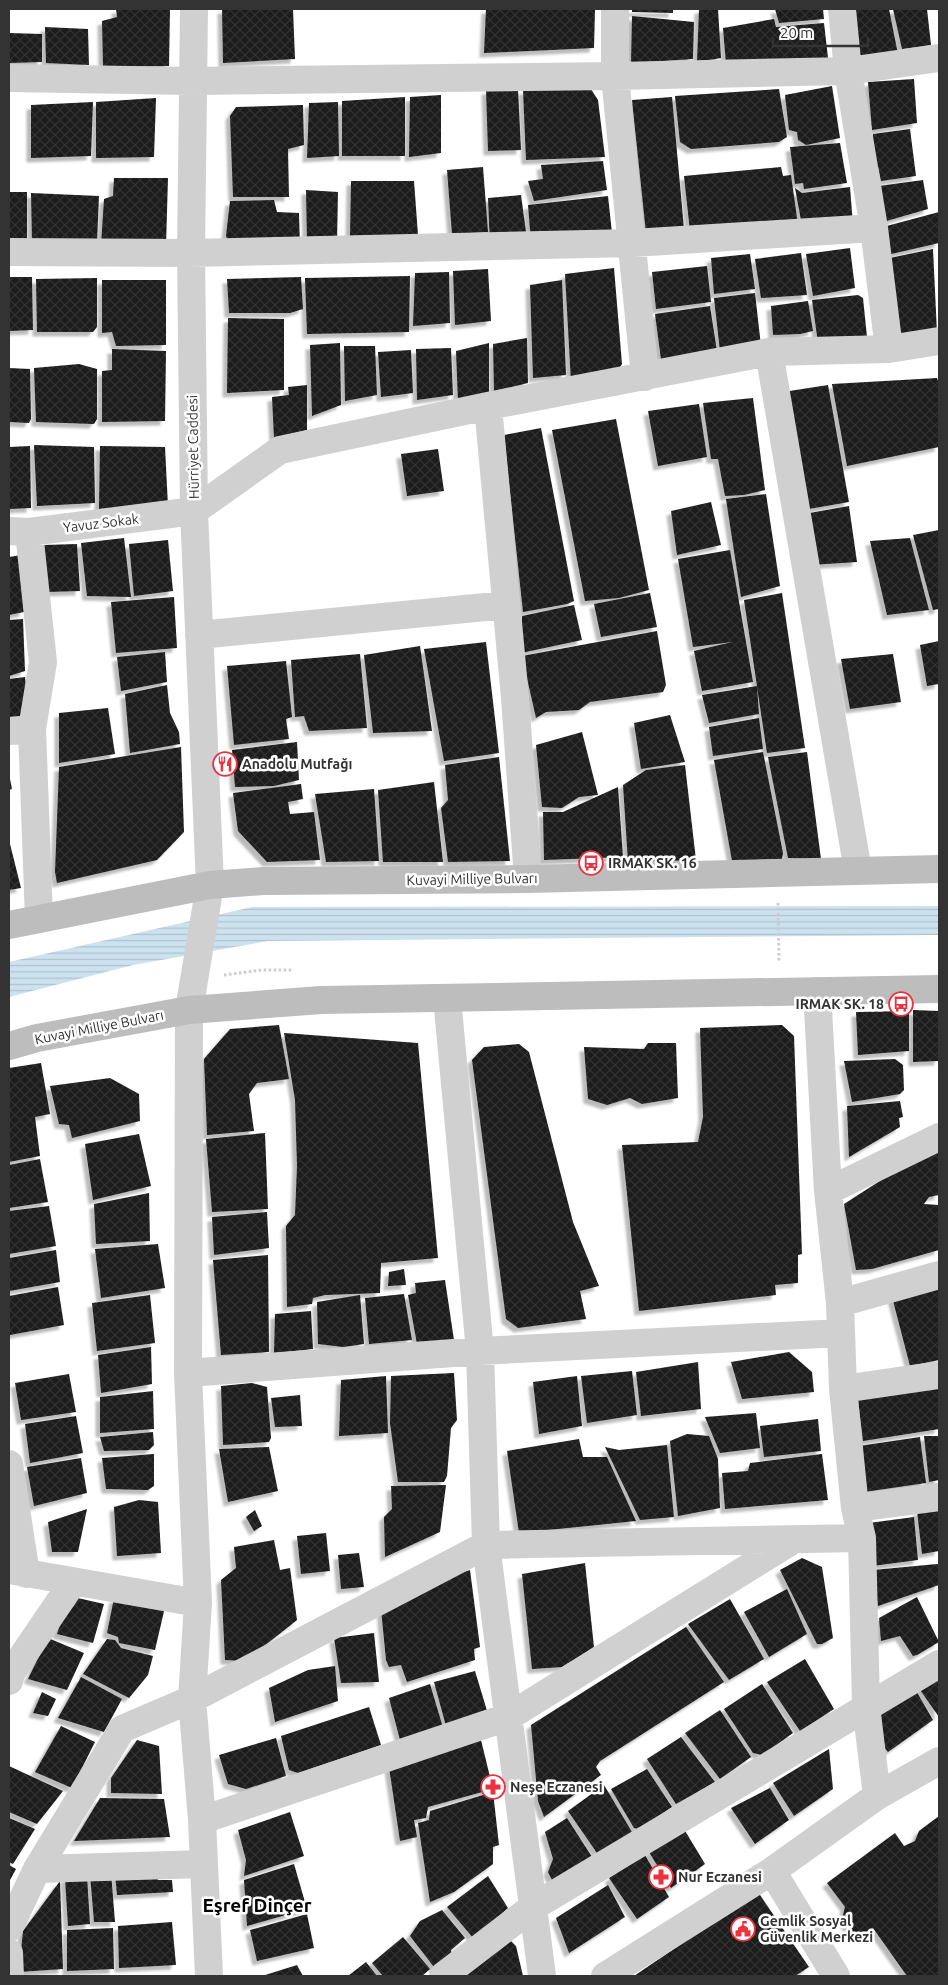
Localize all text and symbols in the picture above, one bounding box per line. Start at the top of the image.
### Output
scale bar [773,15,868,47]
text: 20 m [780,24,813,41]
street label: Hürriyet Caddesi [184,395,202,499]
street label: Yavuz Sokak [62,510,140,536]
restaurant icon: Anadolu Mutfağı [212,751,238,777]
place label: Anadolu Mutfağı [242,756,352,772]
bus stop icon: IRMAK SK. 16 [578,850,604,876]
place label: IRMAK SK. 16 [608,855,697,871]
street label: Kuvayi Milliye Bulvarı [406,870,538,888]
bus stop icon: IRMAK SK. 18 [888,991,914,1017]
place label: IRMAK SK. 18 [795,996,884,1012]
street label: Kuvayi Milliye Bulvarı [33,1007,165,1047]
pharmacy icon: Neşe Eczanesi [480,1774,506,1800]
place label: Neşe Eczanesi [510,1779,603,1796]
pharmacy icon: Nur Eczanesi [648,1864,674,1890]
place label: Nur Eczanesi [678,1869,762,1885]
district label: Eşref Dinçer [202,1894,312,1916]
place label: Gemlik Sosyal Güvenlik Merkezi [760,1913,873,1945]
public building icon: Gemlik Sosyal Güvenlik Merkezi [730,1916,756,1942]

